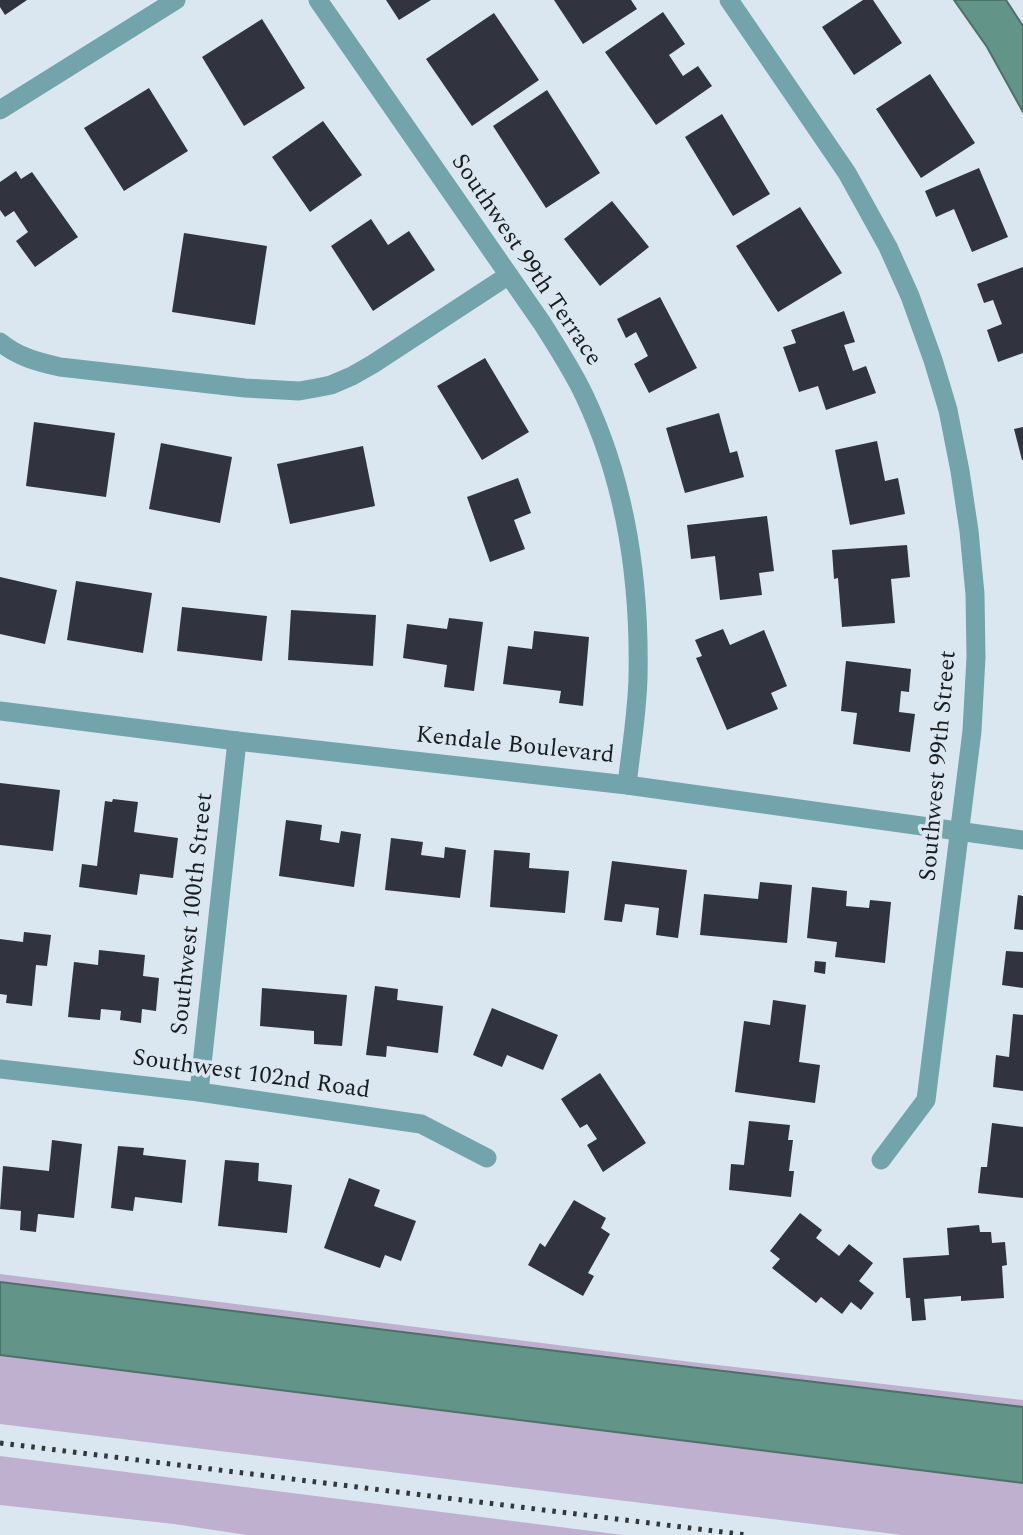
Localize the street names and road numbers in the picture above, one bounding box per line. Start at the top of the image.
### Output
street label: Southwest 99th Terrace [443,150,607,372]
street label: Southwest 99th Street [916,649,964,883]
street label: Kendale Boulevard [414,722,616,772]
street label: Southwest 100th Street [167,791,221,1037]
street label: Southwest 102nd Road [130,1045,372,1107]

